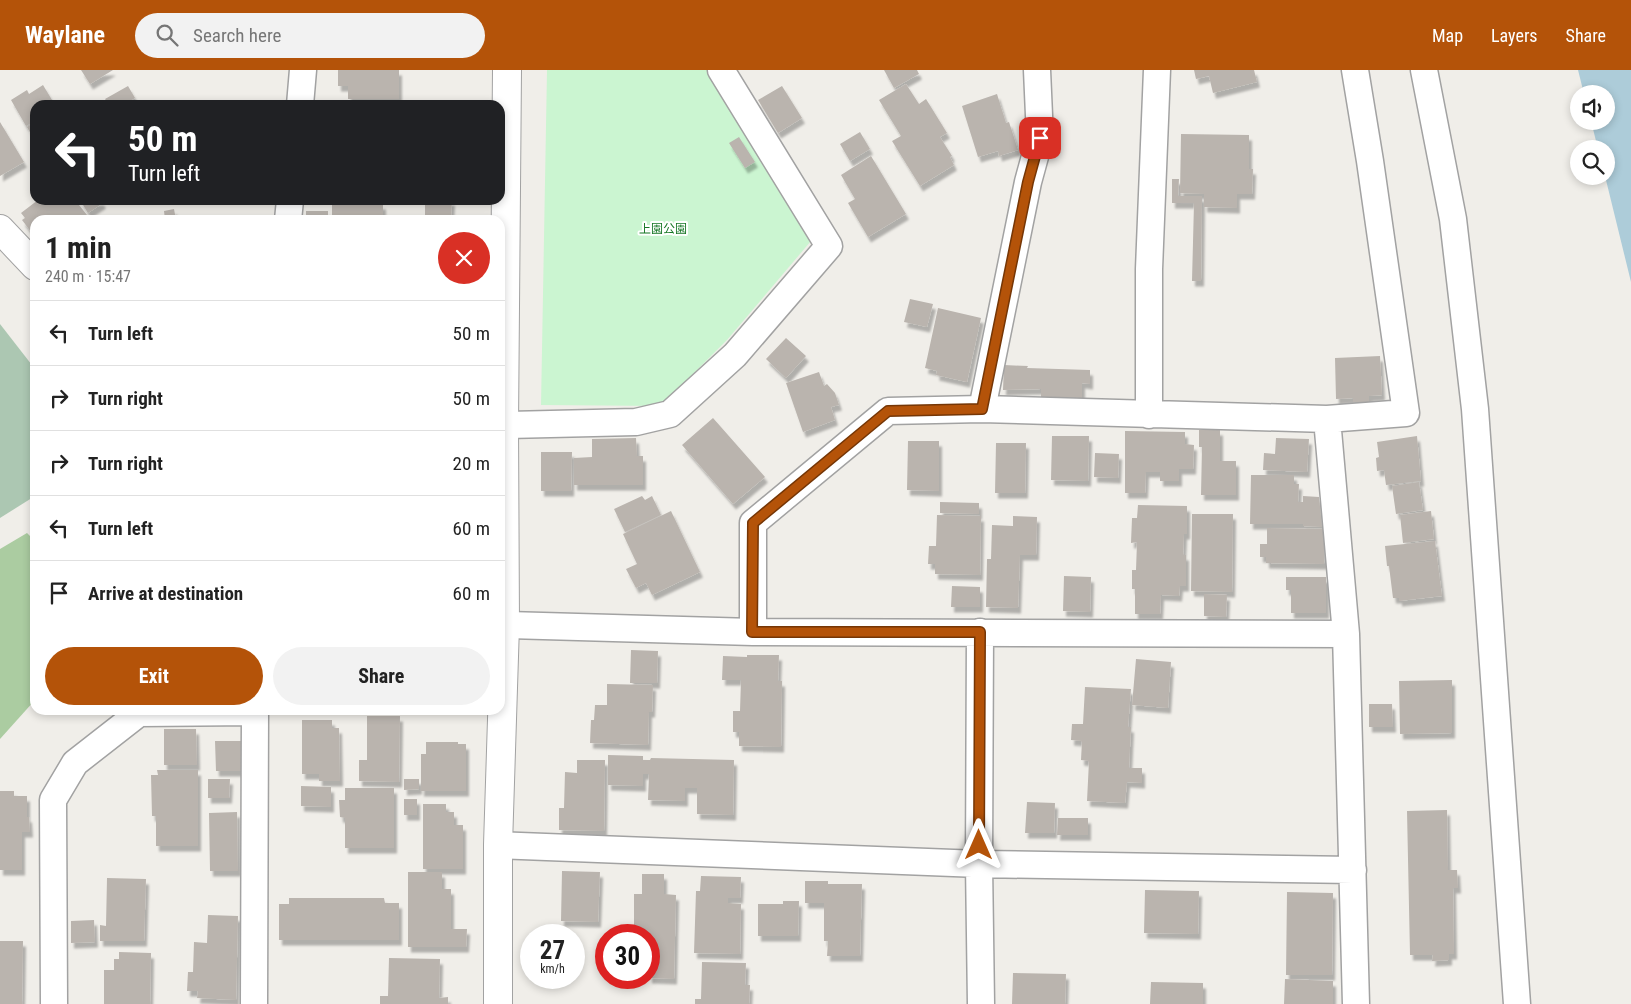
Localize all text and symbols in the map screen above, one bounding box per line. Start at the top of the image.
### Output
search box [135,13,485,58]
text: Waylane [25,21,105,49]
icon: search [153,21,181,49]
text: Search here [193,24,281,47]
text: Map [1432,25,1463,46]
text: Layers [1491,25,1538,46]
text: Share [1566,25,1606,46]
map controls [1570,85,1615,185]
button: sound [1570,85,1615,130]
pin [1019,117,1061,159]
text: 50 m [128,119,197,160]
icon: left [45,120,110,185]
icon: arrive [1026,124,1054,152]
button: search [1570,140,1615,185]
text: Turn left [128,161,200,186]
park label: 上園公園 [639,222,687,236]
text: 1 min [45,230,112,265]
button: close [438,232,490,284]
text: 240 m · 15:47 [45,267,131,286]
icon: left [45,319,73,347]
text: Turn left [88,322,153,345]
text: 50 m [453,322,490,345]
icon: right [45,384,73,412]
text: Turn right [88,387,163,410]
text: 50 m [453,387,490,410]
icon: right [45,449,73,477]
text: Turn right [88,452,163,475]
text: 20 m [453,452,490,475]
icon: left [45,514,73,542]
text: Turn left [88,517,153,540]
text: 60 m [453,517,490,540]
icon: arrive [45,579,73,607]
text: Arrive at destination [88,582,243,605]
text: 60 m [453,582,490,605]
button: Exit [45,647,263,705]
button: Share [273,647,490,705]
position arrow [952,818,1004,870]
speed limit sign: 30 [595,924,660,989]
text: 27 [540,936,565,965]
text: km/h [540,962,565,976]

